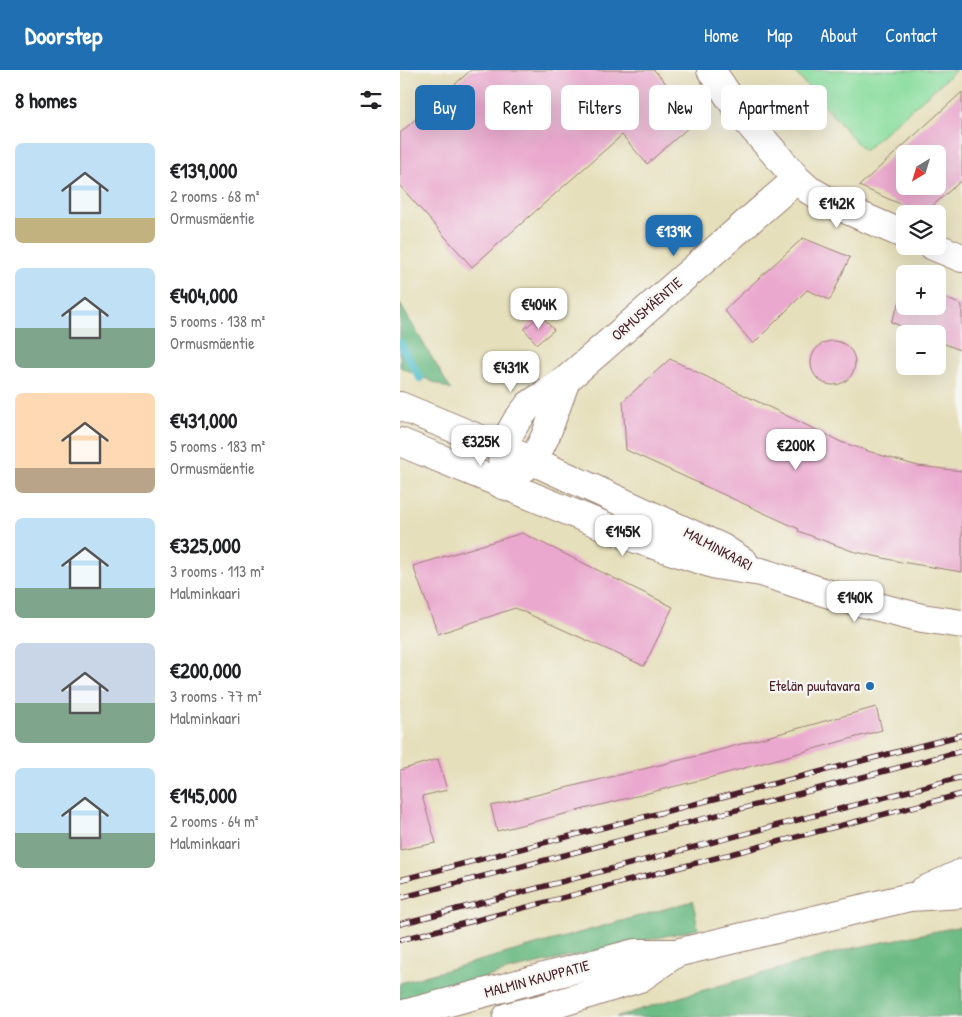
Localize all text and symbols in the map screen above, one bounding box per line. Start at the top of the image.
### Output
text: Doorstep [25,19,102,51]
text: Home [704,23,739,48]
text: Map [767,23,792,48]
text: About [820,23,857,48]
text: Contact [885,23,937,48]
chip: Buy [415,85,475,130]
chip: Rent [485,85,551,130]
chip: Filters [561,85,639,130]
chip: New [649,85,711,130]
chip: Apartment [721,85,827,130]
text: 8 homes [15,86,77,115]
icon: filters [357,86,385,114]
north arrow [896,145,946,195]
map controls [896,145,946,375]
text: €139,000 [170,156,237,185]
icon: home [55,163,115,223]
text: 2 rooms · 68 m² [170,185,259,207]
pin: €142K [802,186,872,229]
text: €142K [819,192,855,214]
button: layers [896,205,946,255]
text: Ormusmäentie [170,207,255,229]
pin: €139K [639,214,709,257]
text: €139K [657,220,691,242]
button: + [896,265,946,315]
street label: ORMUSMÄENTIE [607,272,687,345]
text: €404,000 [170,281,238,310]
icon: home [55,288,115,348]
pin: €404K [504,288,574,330]
text: €404K [521,293,557,315]
text: 5 rooms · 138 m² [170,310,265,332]
button: − [896,325,946,375]
text: Ormusmäentie [170,332,255,354]
pin: €431K [476,350,546,393]
text: €431K [493,356,529,378]
text: €431,000 [170,406,237,435]
icon: home [55,413,115,473]
pin: €325K [446,424,516,467]
pin: €200K [761,428,831,471]
text: €325K [462,430,500,452]
text: €200K [777,434,815,456]
text: 5 rooms · 183 m² [170,435,265,457]
text: Ormusmäentie [170,457,255,479]
pin: €145K [588,514,658,557]
text: €145K [606,520,640,542]
street label: MALMINKAARI [680,522,756,575]
text: €325,000 [170,531,241,560]
icon: home [55,538,115,598]
text: 3 rooms · 113 m² [170,560,265,582]
pin: €140K [820,580,890,623]
text: Malminkaari [170,582,241,604]
text: €140K [837,586,873,608]
text: €200,000 [170,656,241,685]
icon: home [55,663,115,723]
place label: Etelän puutavara [769,675,860,696]
marker: Etelän puutavara [864,680,876,692]
text: 3 rooms · 77 m² [170,685,262,707]
text: Malminkaari [170,707,241,729]
text: €145,000 [170,781,237,810]
icon: home [55,788,115,848]
text: 2 rooms · 64 m² [170,810,258,832]
text: Malminkaari [170,832,241,854]
street label: MALMIN KAUPPATIE [482,954,592,1003]

